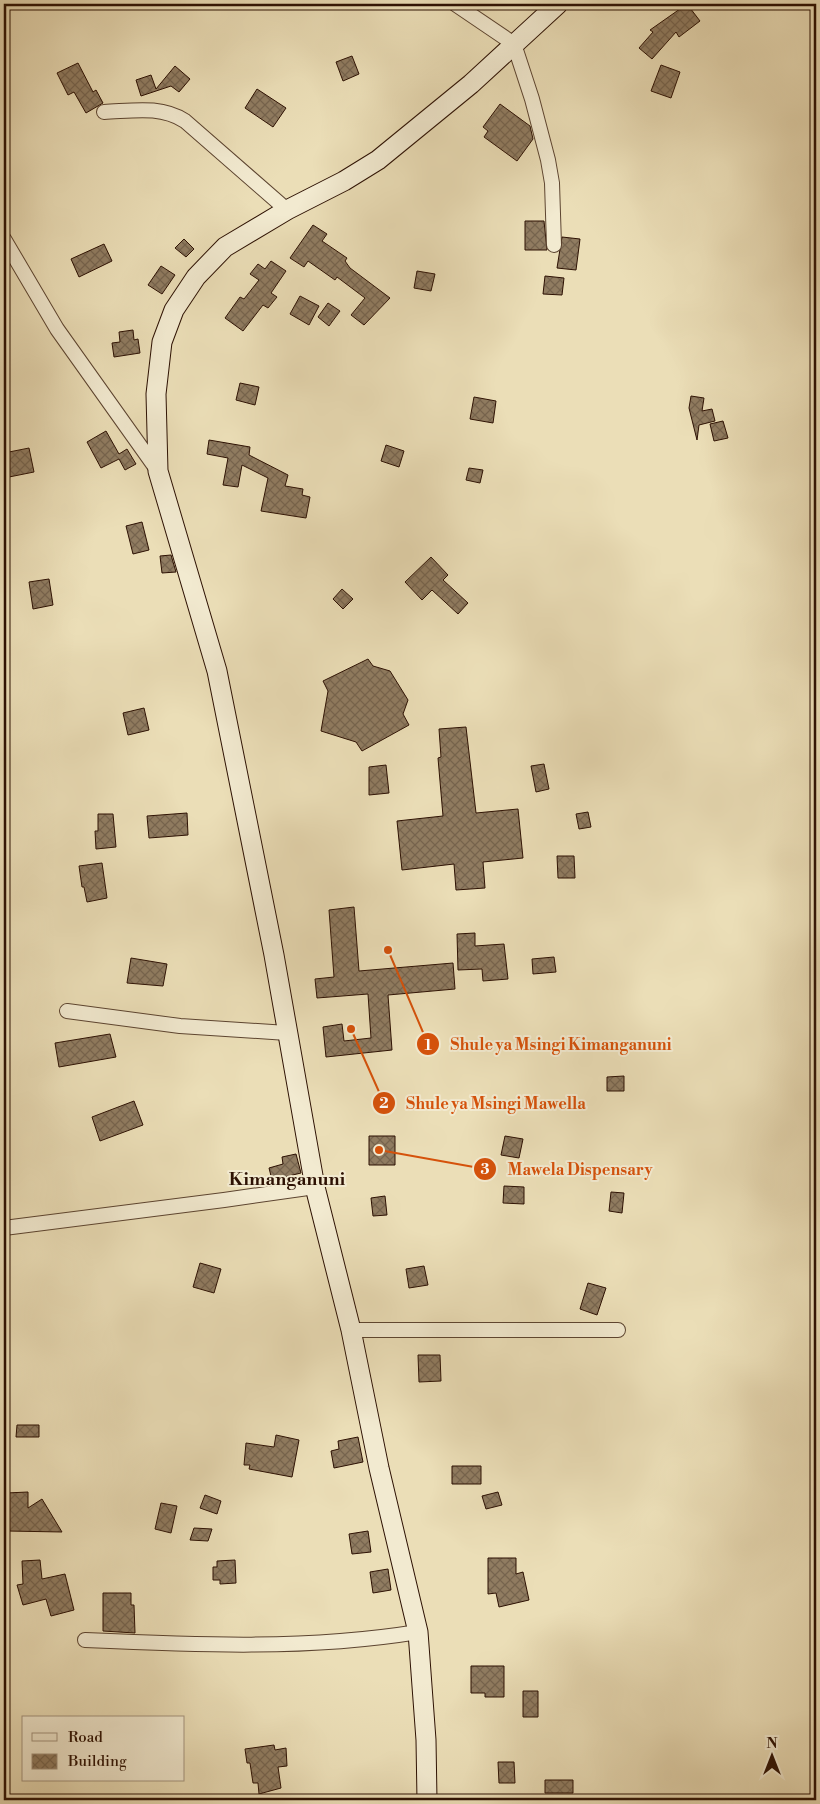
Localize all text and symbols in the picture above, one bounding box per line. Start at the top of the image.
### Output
callout: Shule ya Msingi Kimanganuni [415,1029,681,1060]
text: Shule ya Msingi Kimanganuni [450,1035,672,1055]
text: 1 [424,1036,432,1055]
callout: Shule ya Msingi Mawella [371,1088,596,1119]
text: 2 [379,1094,389,1113]
text: Shule ya Msingi Mawella [406,1094,586,1114]
callout: Mawela Dispensary [473,1154,663,1185]
text: 3 [480,1160,490,1179]
text: Mawela Dispensary [508,1160,653,1180]
district label: Kimanganuni [229,1168,346,1191]
legend [22,1716,185,1782]
text: Road [68,1728,103,1747]
north arrow [748,1732,798,1782]
text: N [766,1735,778,1753]
text: Building [67,1752,127,1771]

